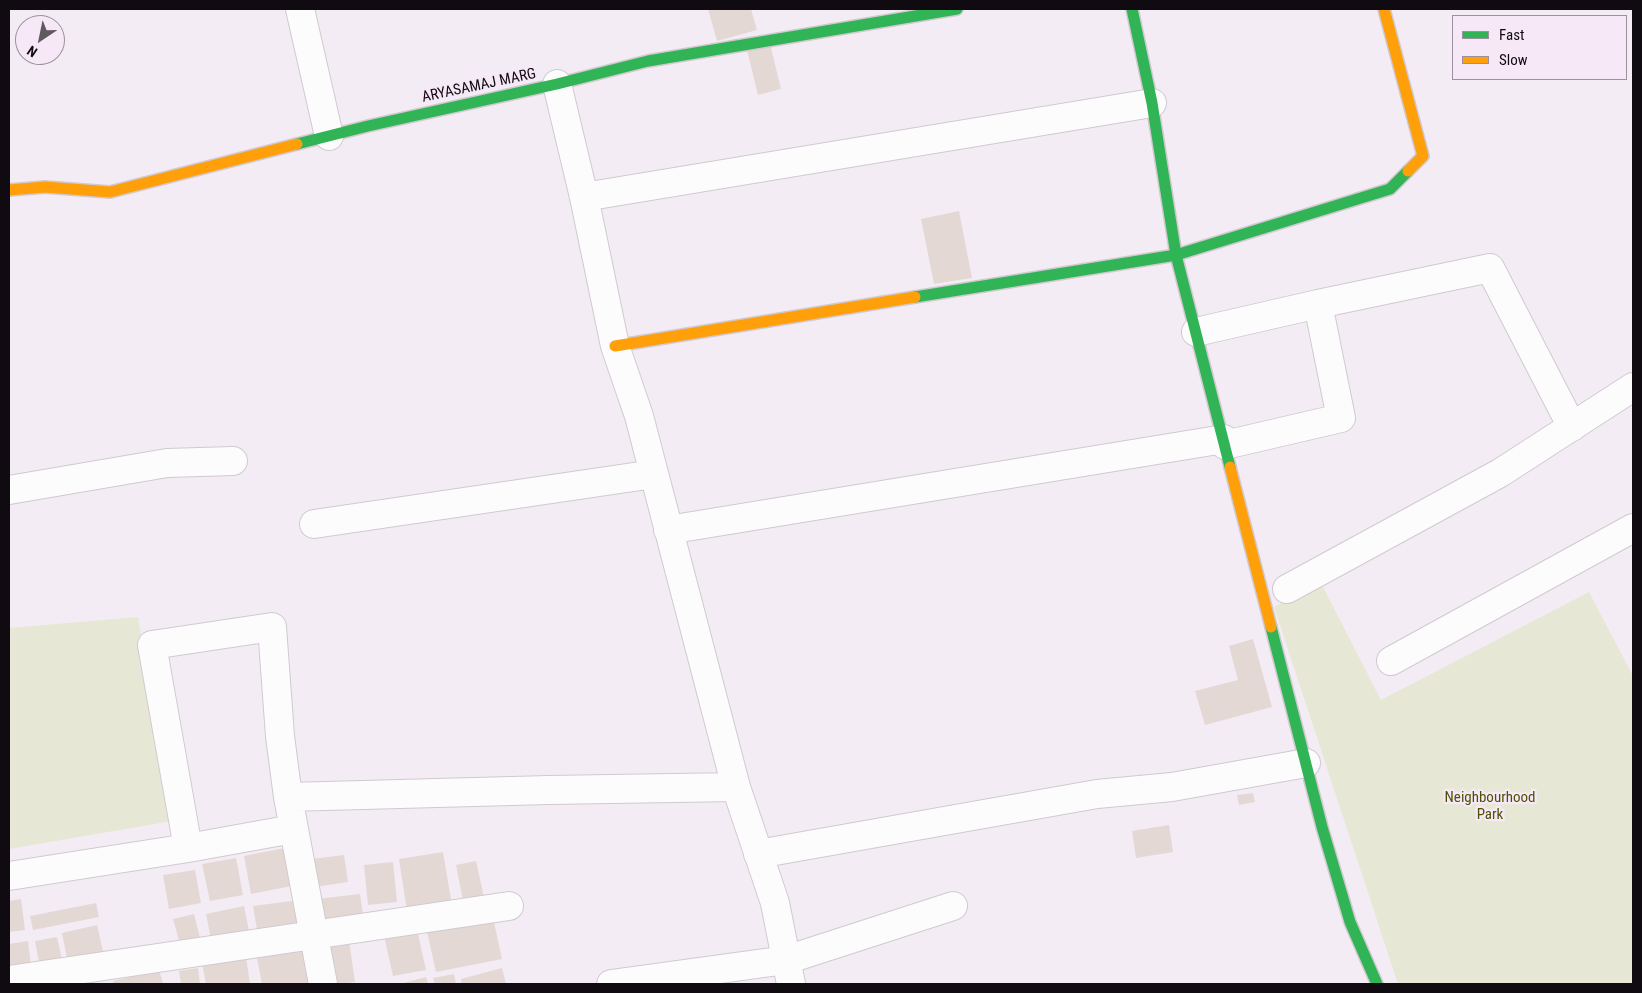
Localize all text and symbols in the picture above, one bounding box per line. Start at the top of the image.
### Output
north arrow [15,15,65,65]
legend [1452,15,1627,80]
text: Fast [1499,26,1524,44]
text: N [24,43,40,61]
text: Slow [1499,51,1528,69]
street label: ARYASAMAJ MARG [420,65,538,107]
park label: Neighbourhood Park [1445,789,1535,824]

